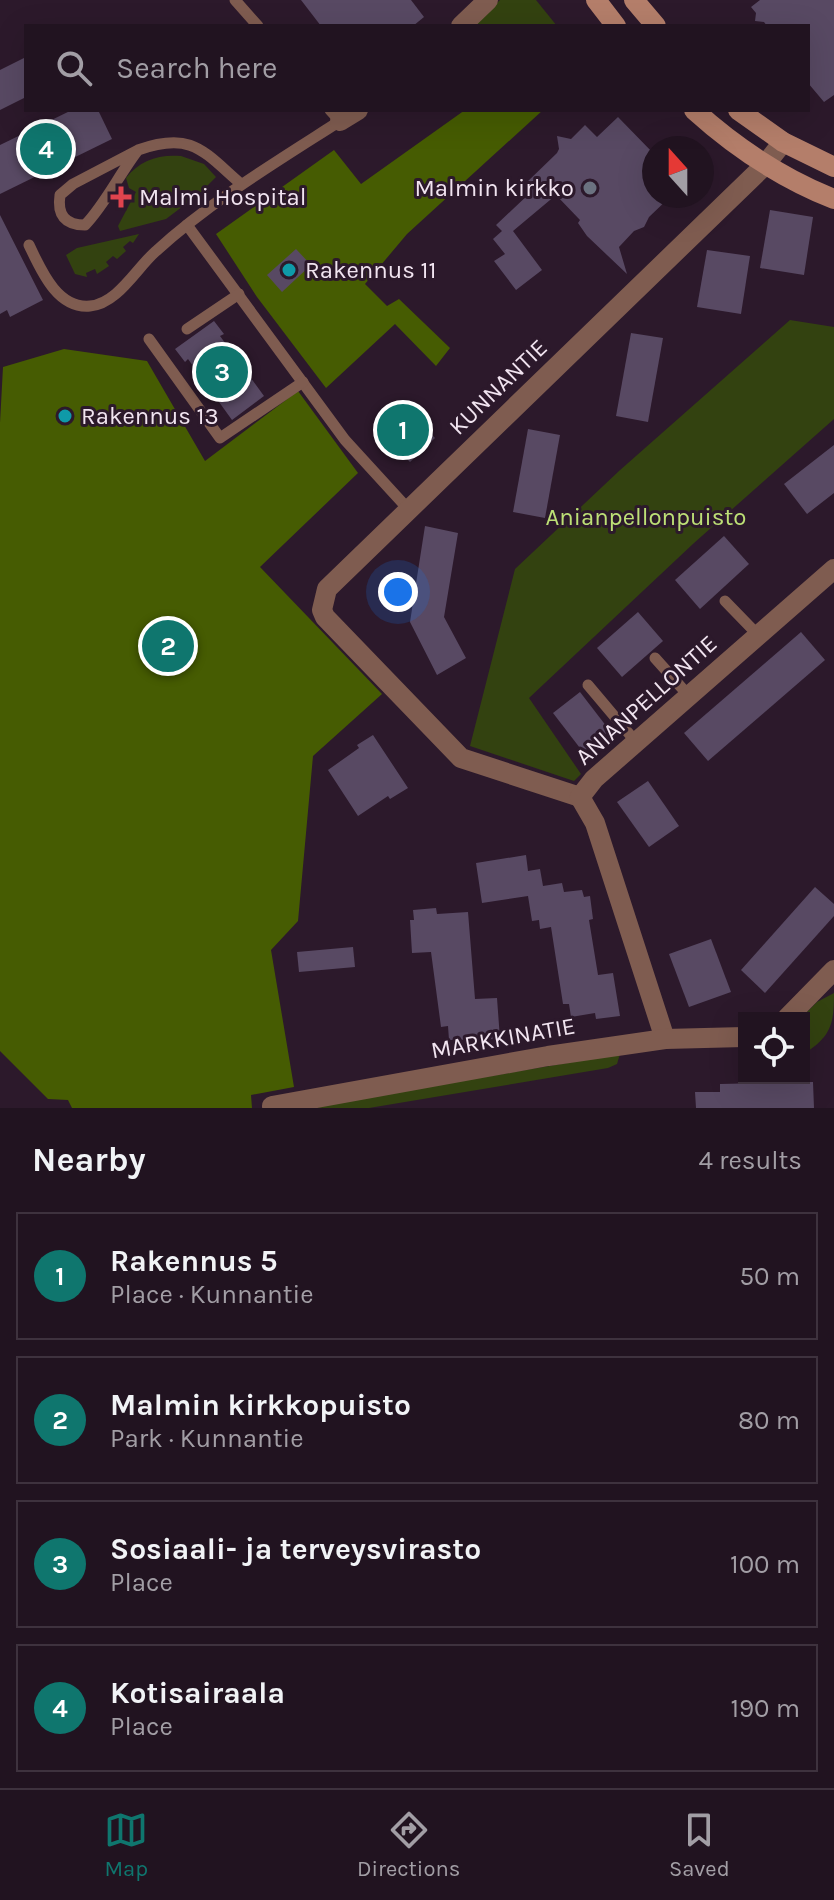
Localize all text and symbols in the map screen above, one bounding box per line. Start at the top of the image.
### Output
search box [24,24,810,112]
icon: search [52,46,96,90]
text: Search here [116,50,277,86]
pin: 4 [20,119,72,179]
north arrow [642,136,714,208]
place label: Malmin kirkko [414,174,574,202]
marker: Malmin kirkko [581,179,599,197]
place label: Malmi Hospital [139,183,306,211]
marker: Malmi Hospital [110,186,132,208]
place label: Rakennus 11 [305,256,436,284]
marker: Rakennus 11 [280,261,298,279]
street label: KUNNANTIE [443,333,553,441]
pin: 3 [196,342,248,402]
pin: 1 [377,400,429,460]
place label: Rakennus 13 [81,402,219,430]
marker: Rakennus 13 [56,407,74,425]
park label: Anianpellonpuisto [546,503,746,531]
your location [378,572,418,612]
pin: 2 [142,616,194,676]
street label: ANIANPELLONTIE [570,629,722,771]
street label: MARKKINATIE [429,1012,577,1064]
map controls [738,1012,810,1084]
button: locate [738,1012,810,1084]
text: Nearby [32,1140,146,1180]
text: 4 results [698,1145,802,1176]
text: Rakennus 5 [110,1243,278,1279]
text: 1 [55,1261,65,1292]
text: 50 m [739,1261,800,1292]
text: Place · Kunnantie [110,1279,314,1310]
text: Malmin kirkkopuisto [110,1387,411,1423]
text: 2 [52,1405,68,1436]
text: 80 m [738,1405,800,1436]
text: Park · Kunnantie [110,1423,304,1454]
text: Sosiaali- ja terveysvirasto [110,1531,481,1567]
text: 3 [52,1549,68,1580]
text: 100 m [730,1549,800,1580]
text: Place [110,1567,173,1598]
text: Kotisairaala [110,1675,285,1711]
text: 4 [52,1693,68,1724]
text: 190 m [730,1693,800,1724]
text: Place [110,1711,173,1742]
tab: Map [104,1808,148,1882]
tab: Directions [357,1808,460,1882]
tab: Saved [669,1808,730,1882]

